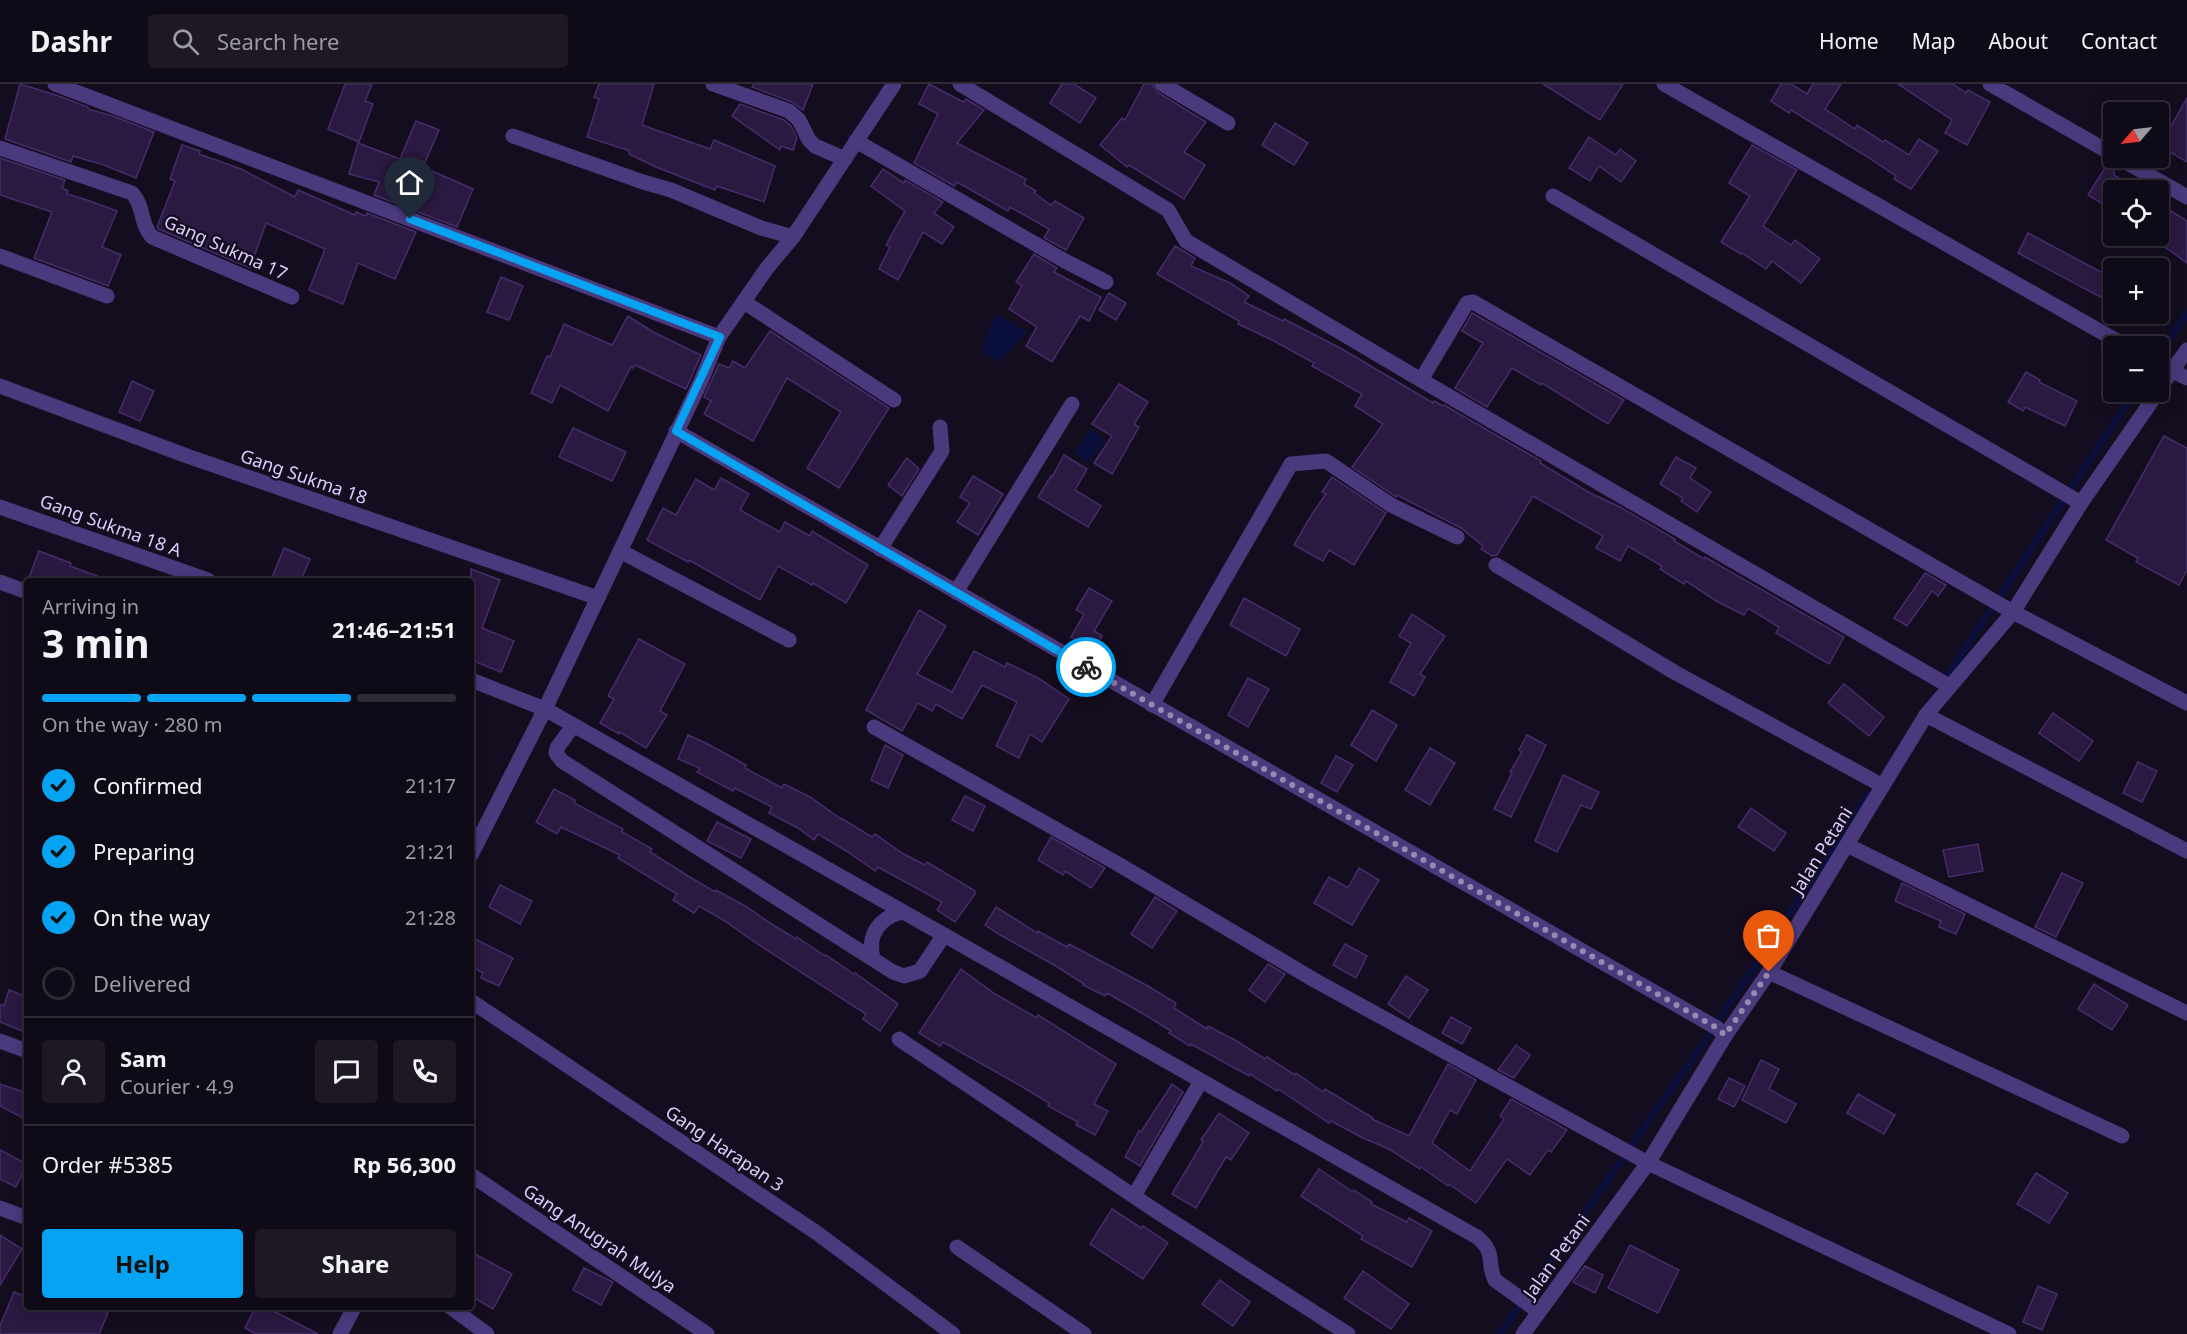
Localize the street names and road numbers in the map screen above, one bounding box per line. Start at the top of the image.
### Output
street label: Gang Sukma 17 [160,209,292,285]
street label: Gang Sukma 18 [237,443,371,509]
street label: Gang Sukma 18 A [37,488,186,562]
street label: Jalan Petani [1784,802,1857,900]
street label: Gang Harapan 3 [661,1099,789,1197]
street label: Gang Anugrah Mulya [519,1178,681,1298]
street label: Jalan Petani [1516,1209,1595,1305]

